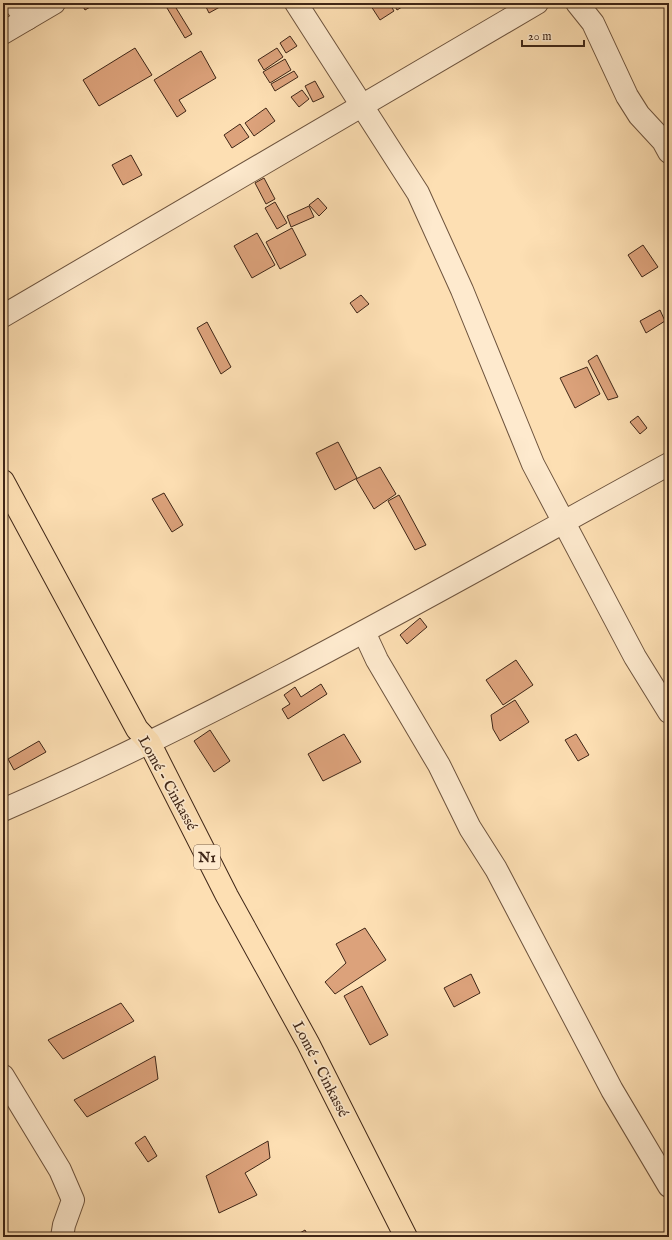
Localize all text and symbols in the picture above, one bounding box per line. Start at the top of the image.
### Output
scale bar [522,22,584,48]
text: 20 m [528,29,551,44]
street label: Lomé - Cinkassé [134,733,201,834]
road number: N1 [194,845,220,869]
street label: Lomé - Cinkassé [288,1018,353,1121]

